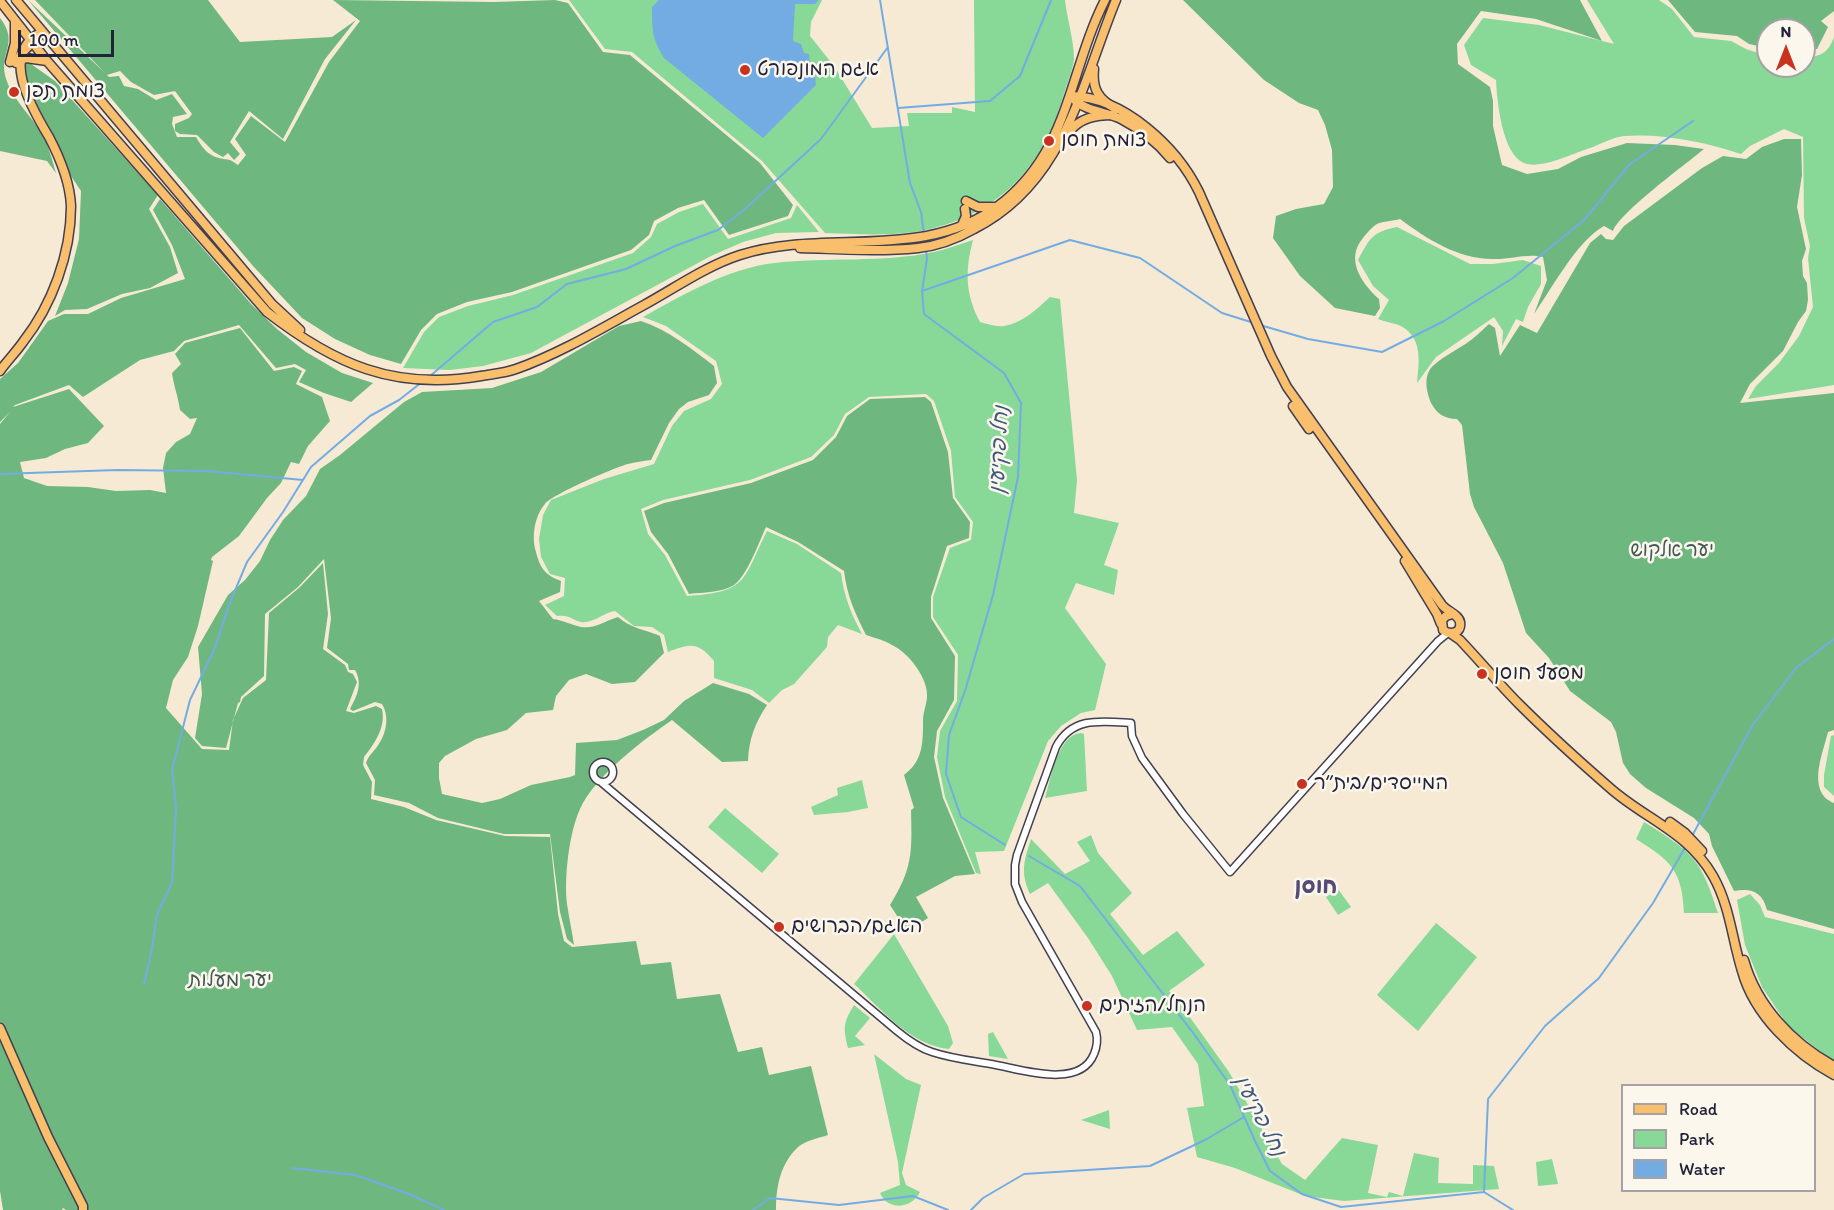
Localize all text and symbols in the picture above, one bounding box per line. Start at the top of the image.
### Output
scale bar [21,18,117,56]
north arrow [1756,18,1816,78]
text: N [1781,22,1791,41]
text: 100 m [29,29,79,51]
place label: אגם המונפורט [757,58,879,82]
marker: אגם המונפורט [738,63,752,77]
place label: צומת תפן [26,80,105,104]
marker: צומת תפן [7,85,21,99]
place label: צומת חוסן [1061,129,1146,153]
marker: צומת חוסן [1042,134,1056,148]
water label: נחל פקיעין [985,406,1015,494]
park label: יער אלקוש [1630,539,1714,563]
place label: מסעף חוסן [1494,662,1584,686]
marker: מסעף חוסן [1475,667,1489,681]
place label: המייסדים/בית״ר [1314,772,1448,796]
marker: המייסדים/בית״ר [1295,777,1309,791]
district label: חוסן [1295,874,1337,900]
place label: האגם/הברושים [791,915,922,939]
marker: האגם/הברושים [772,920,786,934]
park label: יער מעלות [188,969,272,993]
place label: הנחל/הזיתים [1099,994,1206,1018]
marker: הנחל/הזיתים [1080,999,1094,1013]
water label: נחל פקיעין [1228,1071,1290,1161]
legend [1621,1084,1816,1192]
text: Road [1679,1098,1718,1120]
text: Park [1679,1128,1714,1150]
text: Water [1679,1158,1725,1180]

